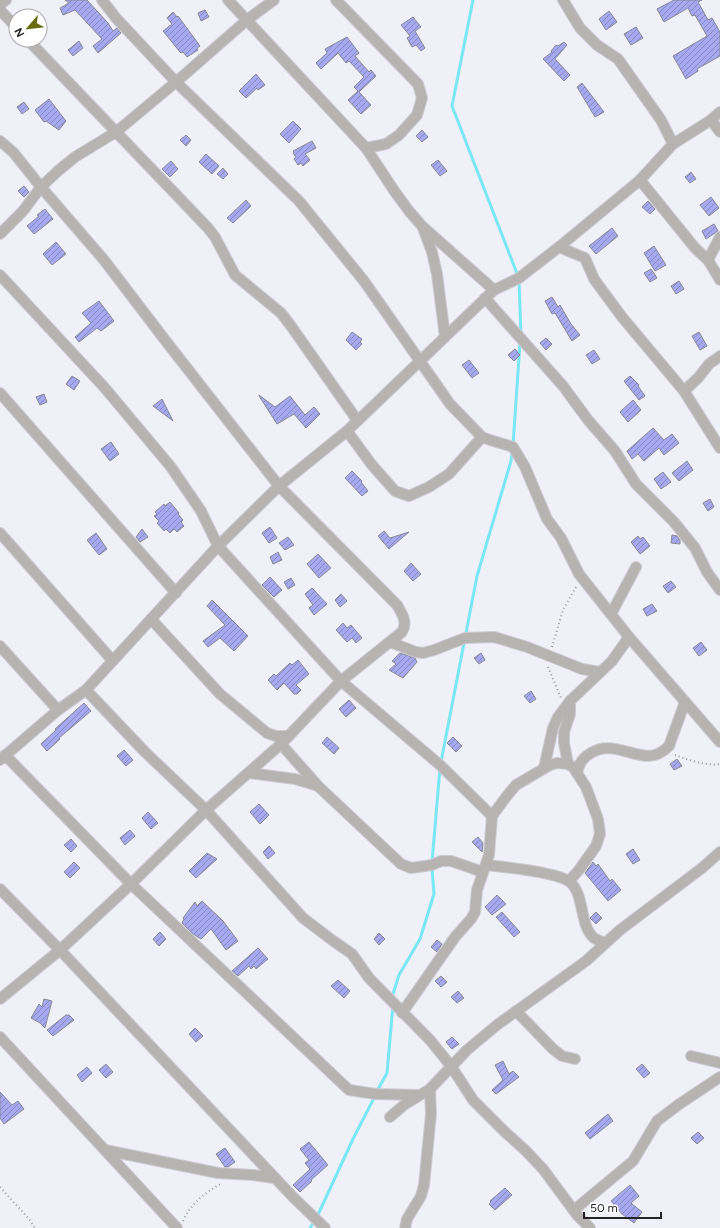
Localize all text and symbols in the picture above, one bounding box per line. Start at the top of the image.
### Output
north arrow [8,8,48,48]
text: N [12,26,27,39]
scale bar [584,1194,661,1220]
text: 50 m [590,1201,618,1215]

